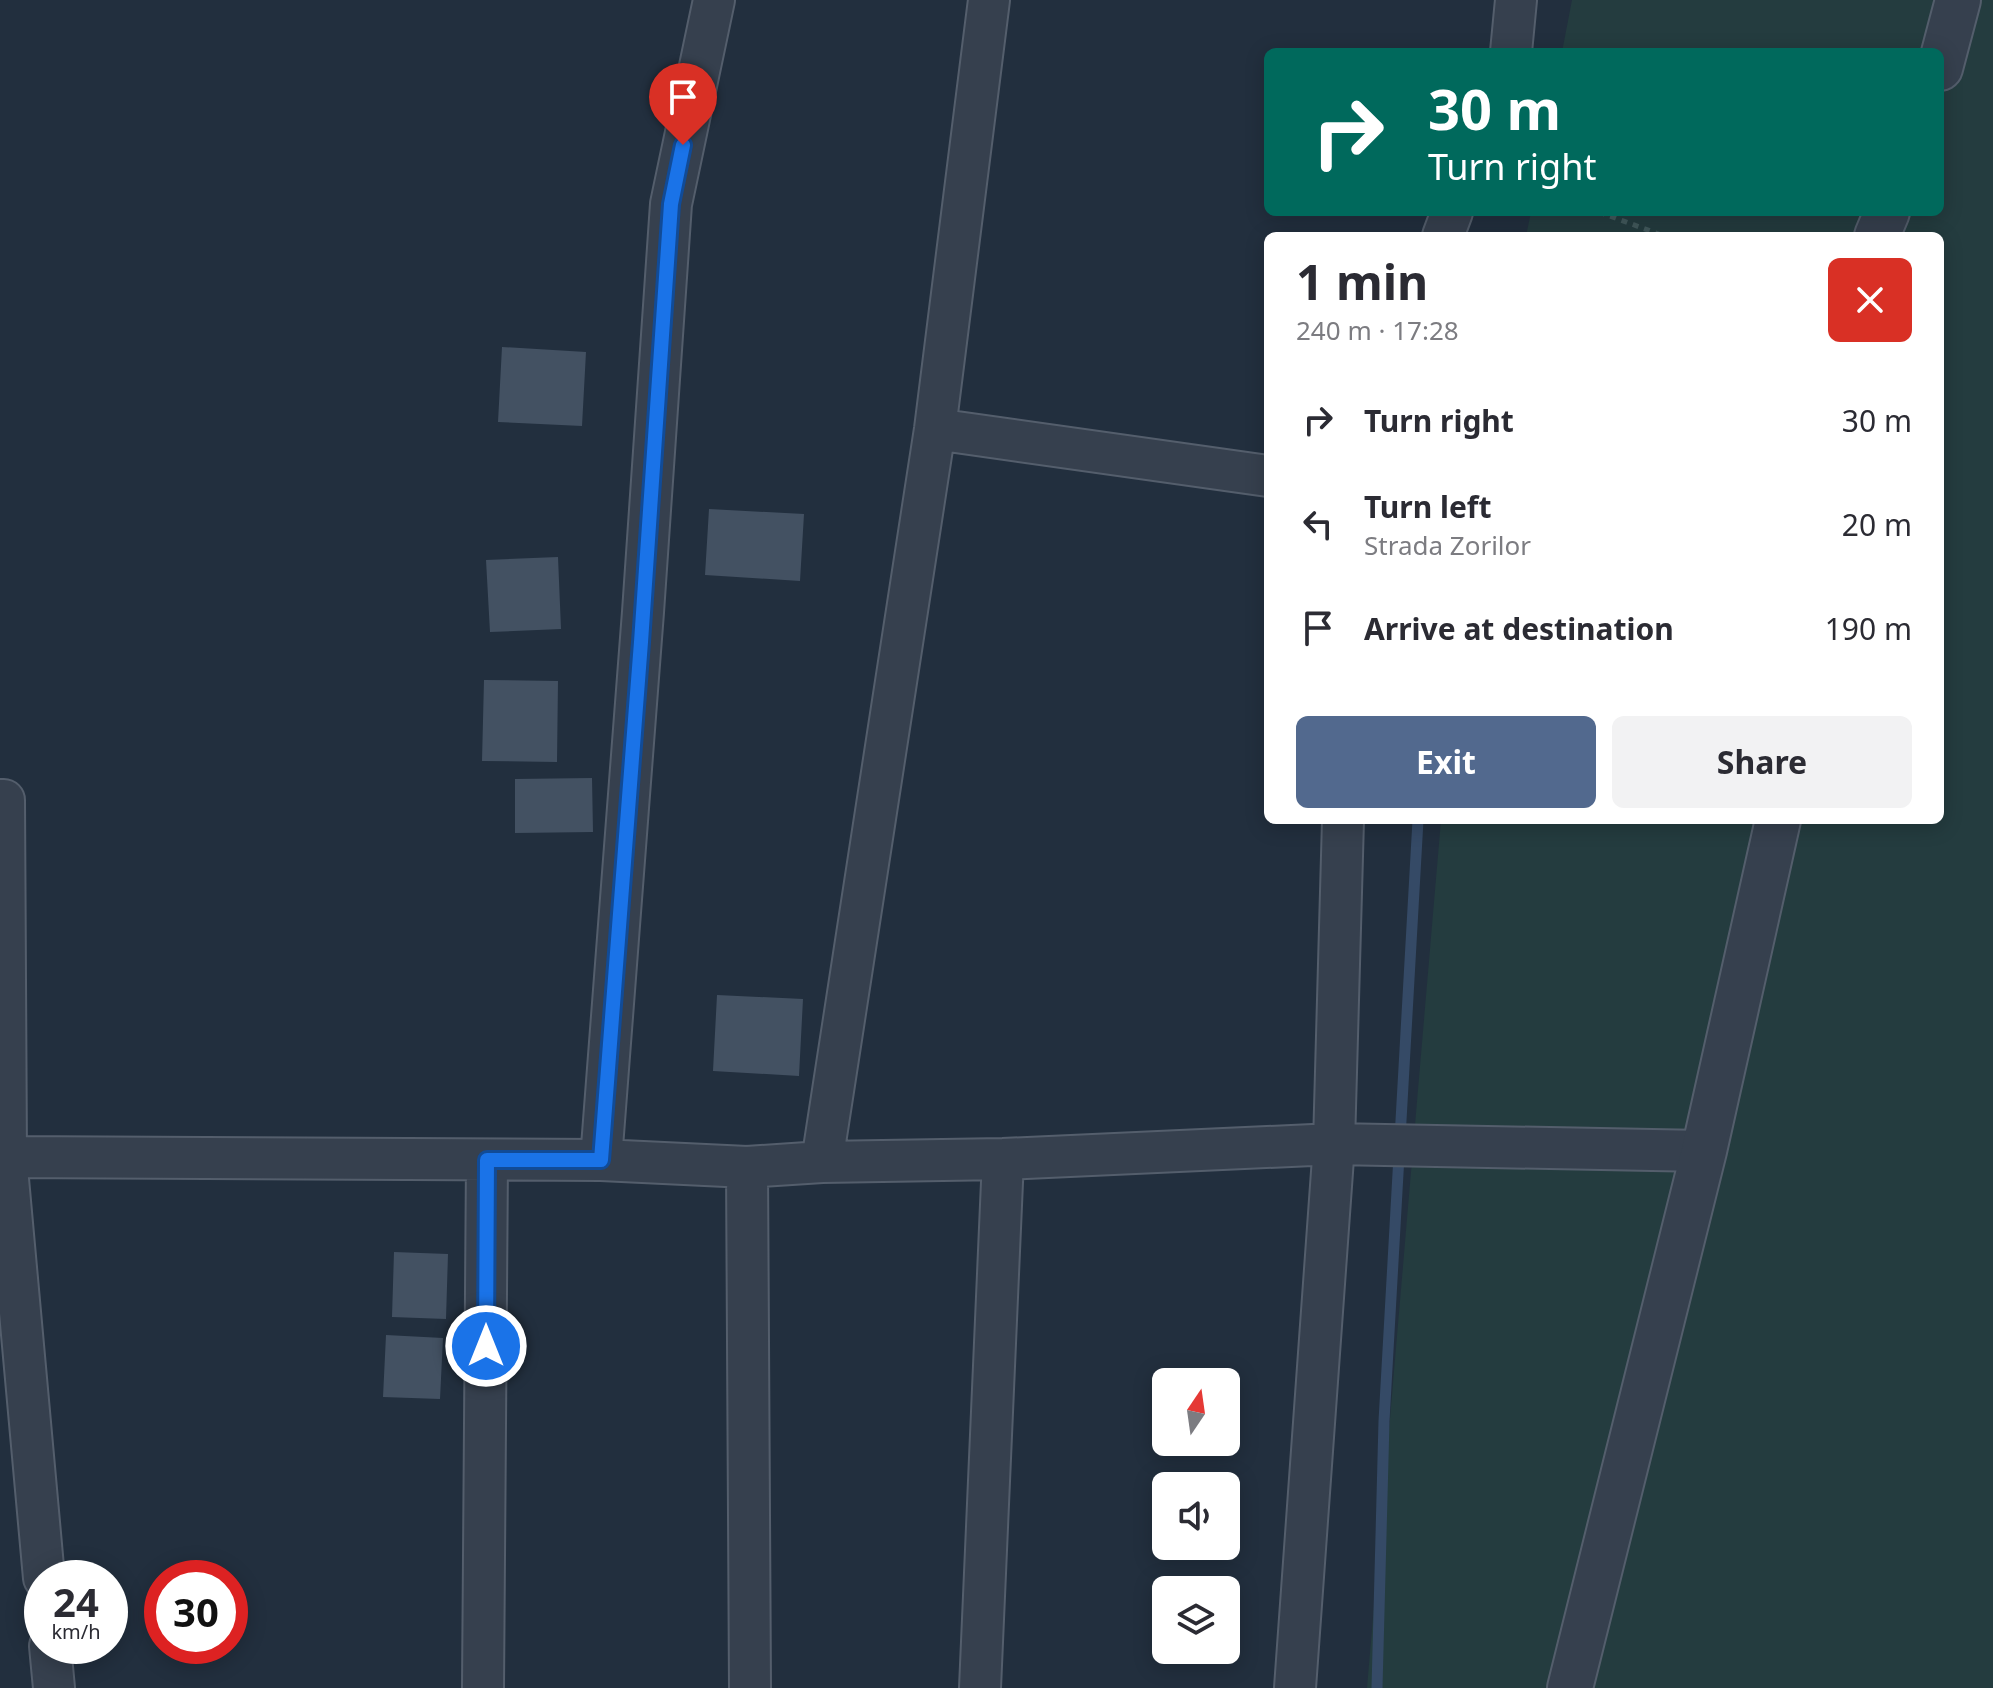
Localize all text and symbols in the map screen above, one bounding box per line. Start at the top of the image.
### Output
pin [649,63,717,145]
text: 30 m [1428,70,1561,146]
icon: arrive [661,75,705,119]
icon: right [1296,80,1400,184]
text: Turn right [1428,142,1596,191]
text: 1 min [1296,249,1428,314]
button: close [1828,258,1912,342]
text: 240 m · 17:28 [1296,312,1459,348]
icon: right [1296,398,1340,442]
text: Turn right [1364,400,1514,441]
text: 30 m [1842,400,1912,441]
text: Turn left [1364,486,1492,527]
icon: left [1296,502,1340,546]
text: 20 m [1842,504,1912,545]
text: Strada Zorilor [1364,527,1531,563]
icon: arrive [1296,606,1340,650]
text: Arrive at destination [1364,608,1674,649]
text: 190 m [1825,608,1912,649]
button: Exit [1296,716,1596,808]
button: Share [1612,716,1912,808]
position arrow [444,1304,528,1388]
north arrow [1152,1368,1240,1456]
map controls [1152,1368,1240,1664]
button: sound [1152,1472,1240,1560]
speed limit sign: 30 [144,1560,248,1664]
text: 24 [53,1574,99,1629]
button: layers [1152,1576,1240,1664]
text: km/h [51,1618,101,1645]

